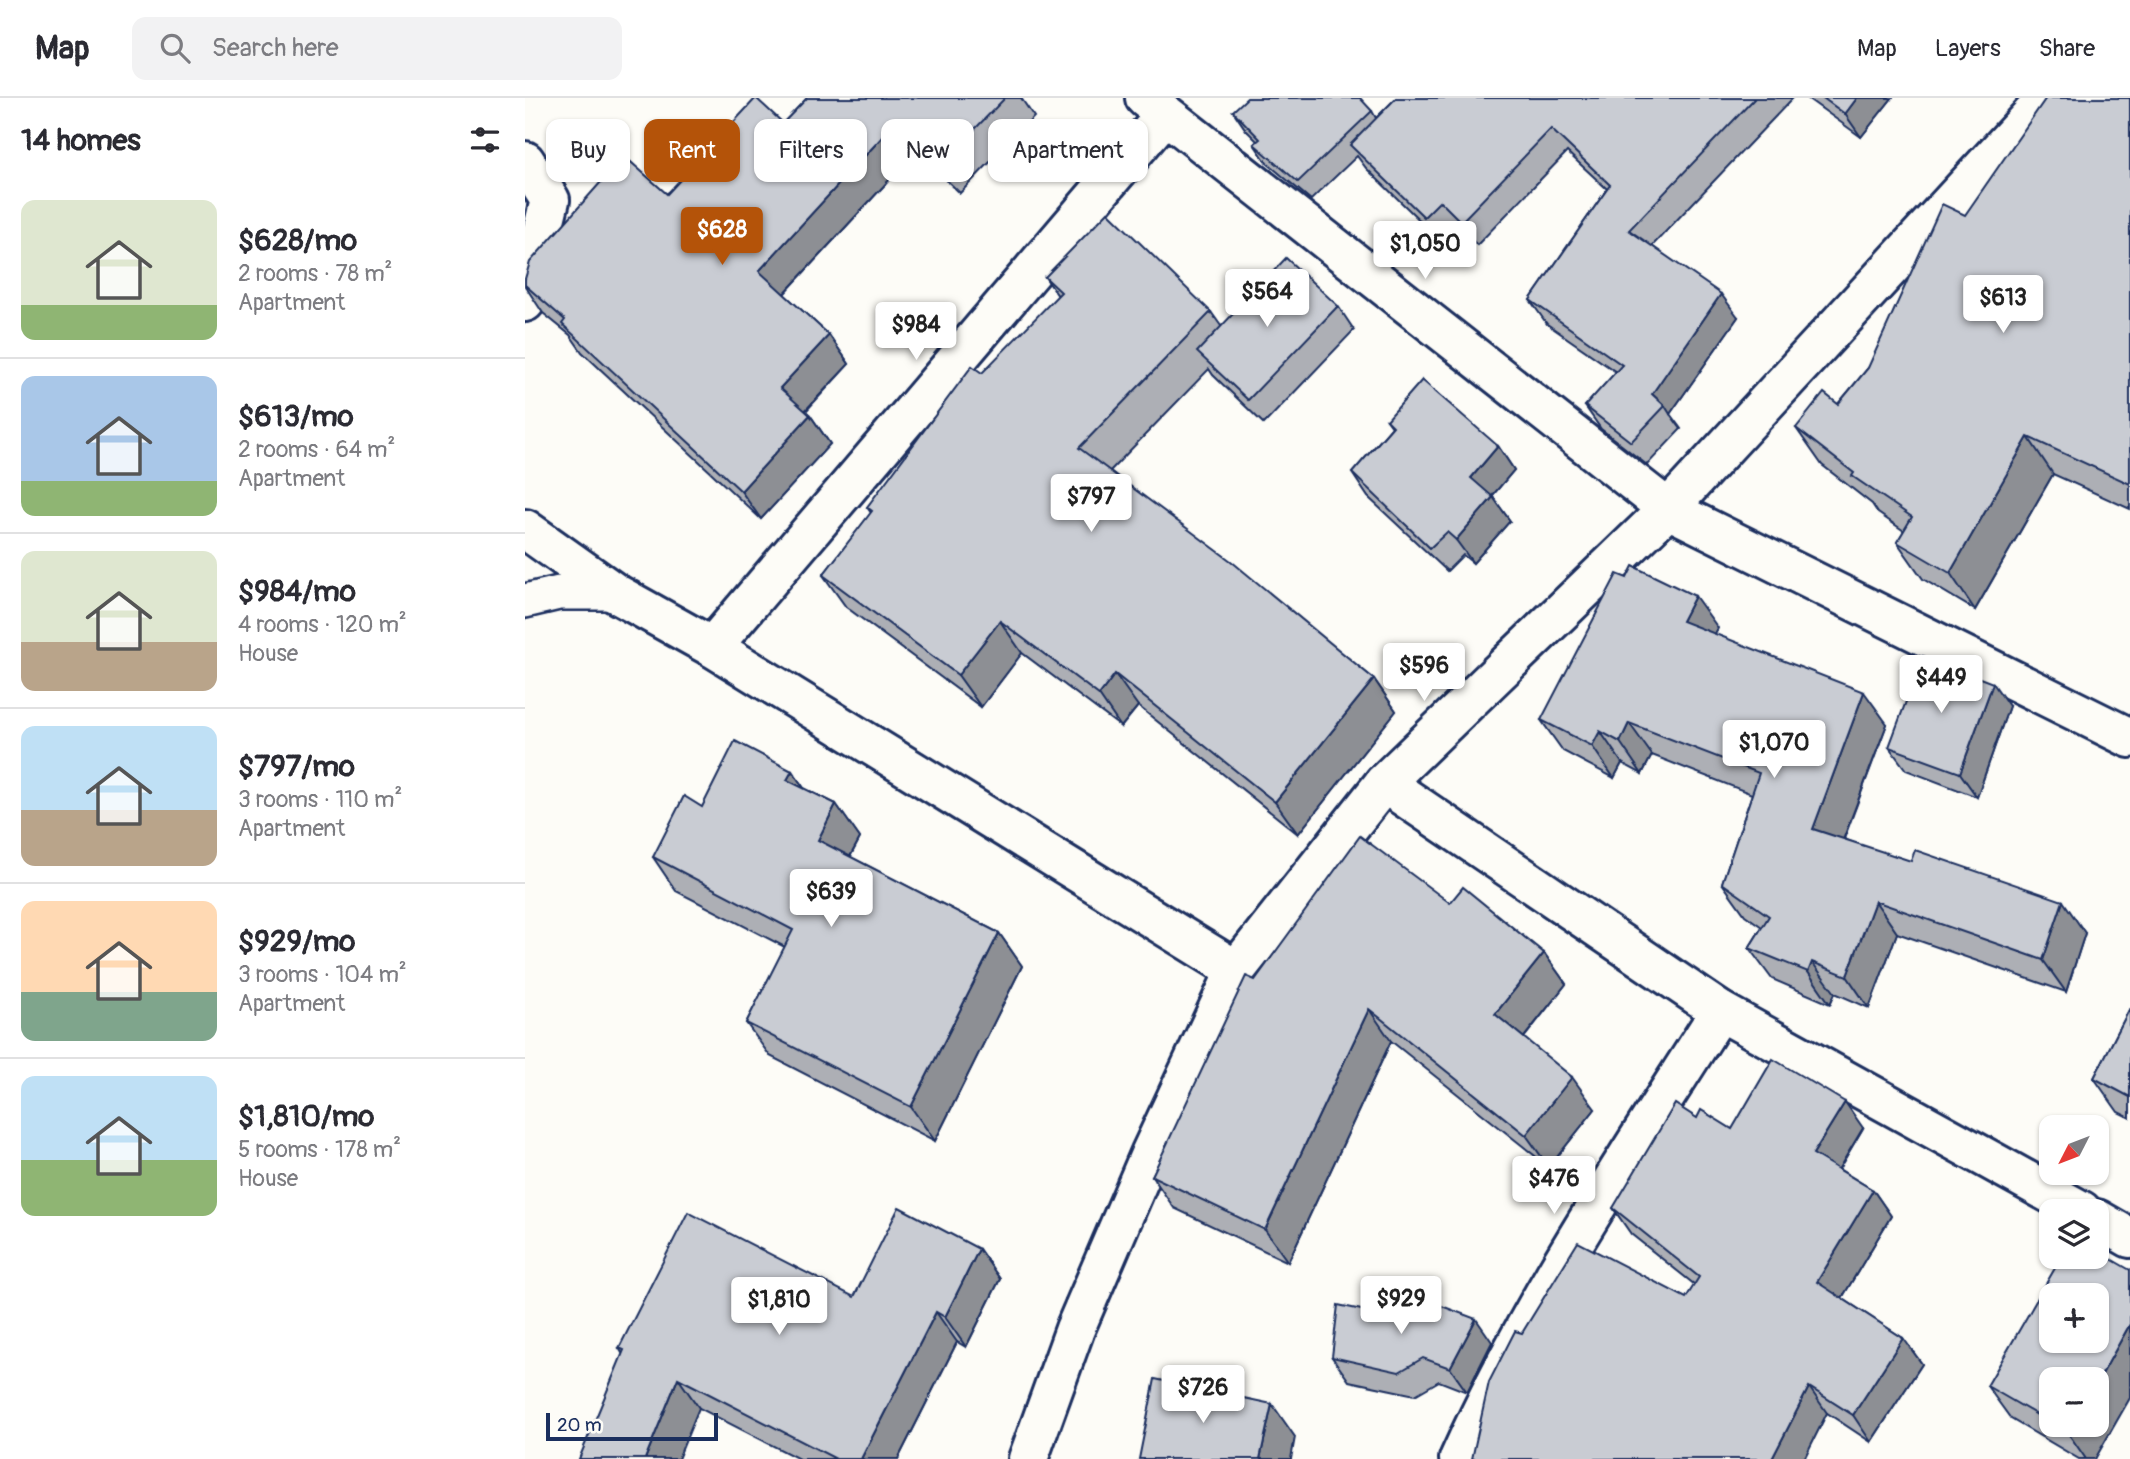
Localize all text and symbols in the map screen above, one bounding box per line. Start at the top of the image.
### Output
search box [132,17,622,80]
text: Map [35,28,90,69]
icon: search [156,29,194,67]
text: Search here [212,32,339,64]
text: Map [1857,34,1897,63]
text: Layers [1935,34,2001,63]
text: Share [2039,34,2095,63]
chip: Buy [546,119,630,182]
chip: Rent [644,119,740,182]
chip: Filters [754,119,867,182]
chip: New [881,119,974,182]
chip: Apartment [988,119,1148,182]
icon: filters [466,121,504,159]
text: 14 homes [21,122,141,159]
pin: $628 [681,208,763,267]
text: $628 [697,215,747,244]
text: $628/mo [238,222,357,259]
pin: $1,050 [1368,222,1482,281]
icon: home [77,228,161,312]
text: $1,050 [1389,229,1461,258]
text: 2 rooms · 78 m² [238,259,392,288]
pin: $564 [1226,270,1308,329]
pin: $613 [1962,275,2044,335]
text: $564 [1241,277,1293,306]
text: $613 [1979,283,2027,312]
text: Apartment [238,288,345,317]
pin: $984 [875,302,957,362]
text: $984 [891,310,941,339]
text: $613/mo [238,398,354,435]
icon: home [77,404,161,488]
text: 2 rooms · 64 m² [238,435,395,464]
text: Apartment [238,464,345,493]
pin: $797 [1050,474,1132,534]
text: $797 [1067,482,1115,511]
text: $984/mo [238,573,356,610]
icon: home [77,579,161,663]
text: 4 rooms · 120 m² [238,610,407,639]
text: House [238,639,298,668]
pin: $596 [1383,644,1465,703]
text: $596 [1399,651,1449,680]
pin: $449 [1900,656,1982,715]
text: $449 [1916,663,1967,692]
pin: $1,070 [1717,720,1831,780]
text: $1,070 [1739,728,1809,757]
text: $797/mo [238,748,355,785]
icon: home [77,754,161,838]
text: 3 rooms · 110 m² [238,785,402,814]
text: Apartment [238,814,345,843]
pin: $639 [790,870,872,929]
text: $639 [806,877,856,906]
text: $929/mo [238,923,355,960]
icon: home [77,929,161,1013]
text: 3 rooms · 104 m² [238,960,407,989]
text: Apartment [238,989,345,1018]
text: $1,810/mo [238,1098,374,1135]
icon: home [77,1104,161,1188]
north arrow [2039,1115,2109,1185]
map controls [2039,1115,2109,1437]
text: 5 rooms · 178 m² [238,1135,401,1164]
pin: $476 [1513,1156,1595,1216]
text: House [238,1164,298,1193]
text: $476 [1528,1164,1580,1193]
button: layers [2039,1199,2109,1269]
pin: $929 [1360,1276,1442,1336]
pin: $1,810 [722,1278,836,1337]
button: + [2039,1283,2109,1353]
text: $929 [1376,1284,1426,1313]
text: $1,810 [747,1285,811,1314]
pin: $726 [1162,1366,1244,1425]
button: − [2039,1367,2109,1437]
text: $726 [1178,1373,1228,1402]
scale bar [546,1410,717,1442]
text: 20 m [557,1413,602,1437]

